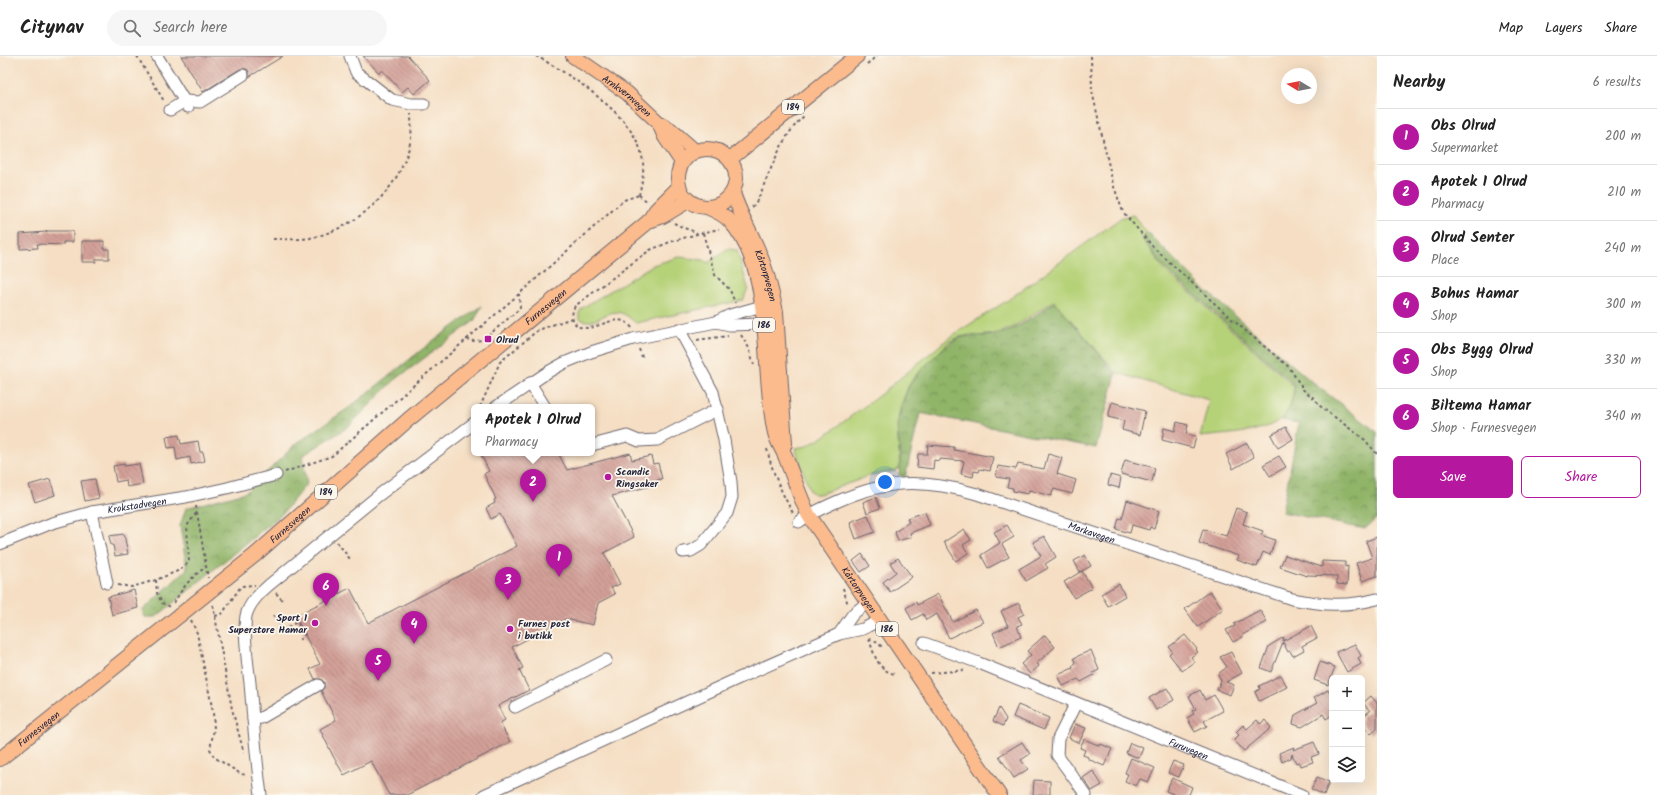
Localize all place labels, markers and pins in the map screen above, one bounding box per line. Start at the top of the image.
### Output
place label: Olrud [496,332,519,348]
marker: Olrud [483,334,493,344]
place label: Scandic Ringsaker [616,464,659,492]
pin: 2 [520,469,546,502]
marker: Scandic Ringsaker [603,472,613,482]
pin: 1 [546,544,572,577]
pin: 3 [495,567,521,600]
pin: 6 [313,573,339,606]
place label: Sport 1 Superstore Hamar [228,610,307,638]
pin: 4 [401,611,427,644]
place label: Furnes post i butikk [518,616,570,644]
marker: Sport 1 Superstore Hamar [310,618,320,628]
marker: Furnes post i butikk [505,624,515,634]
pin: 5 [365,648,391,681]

